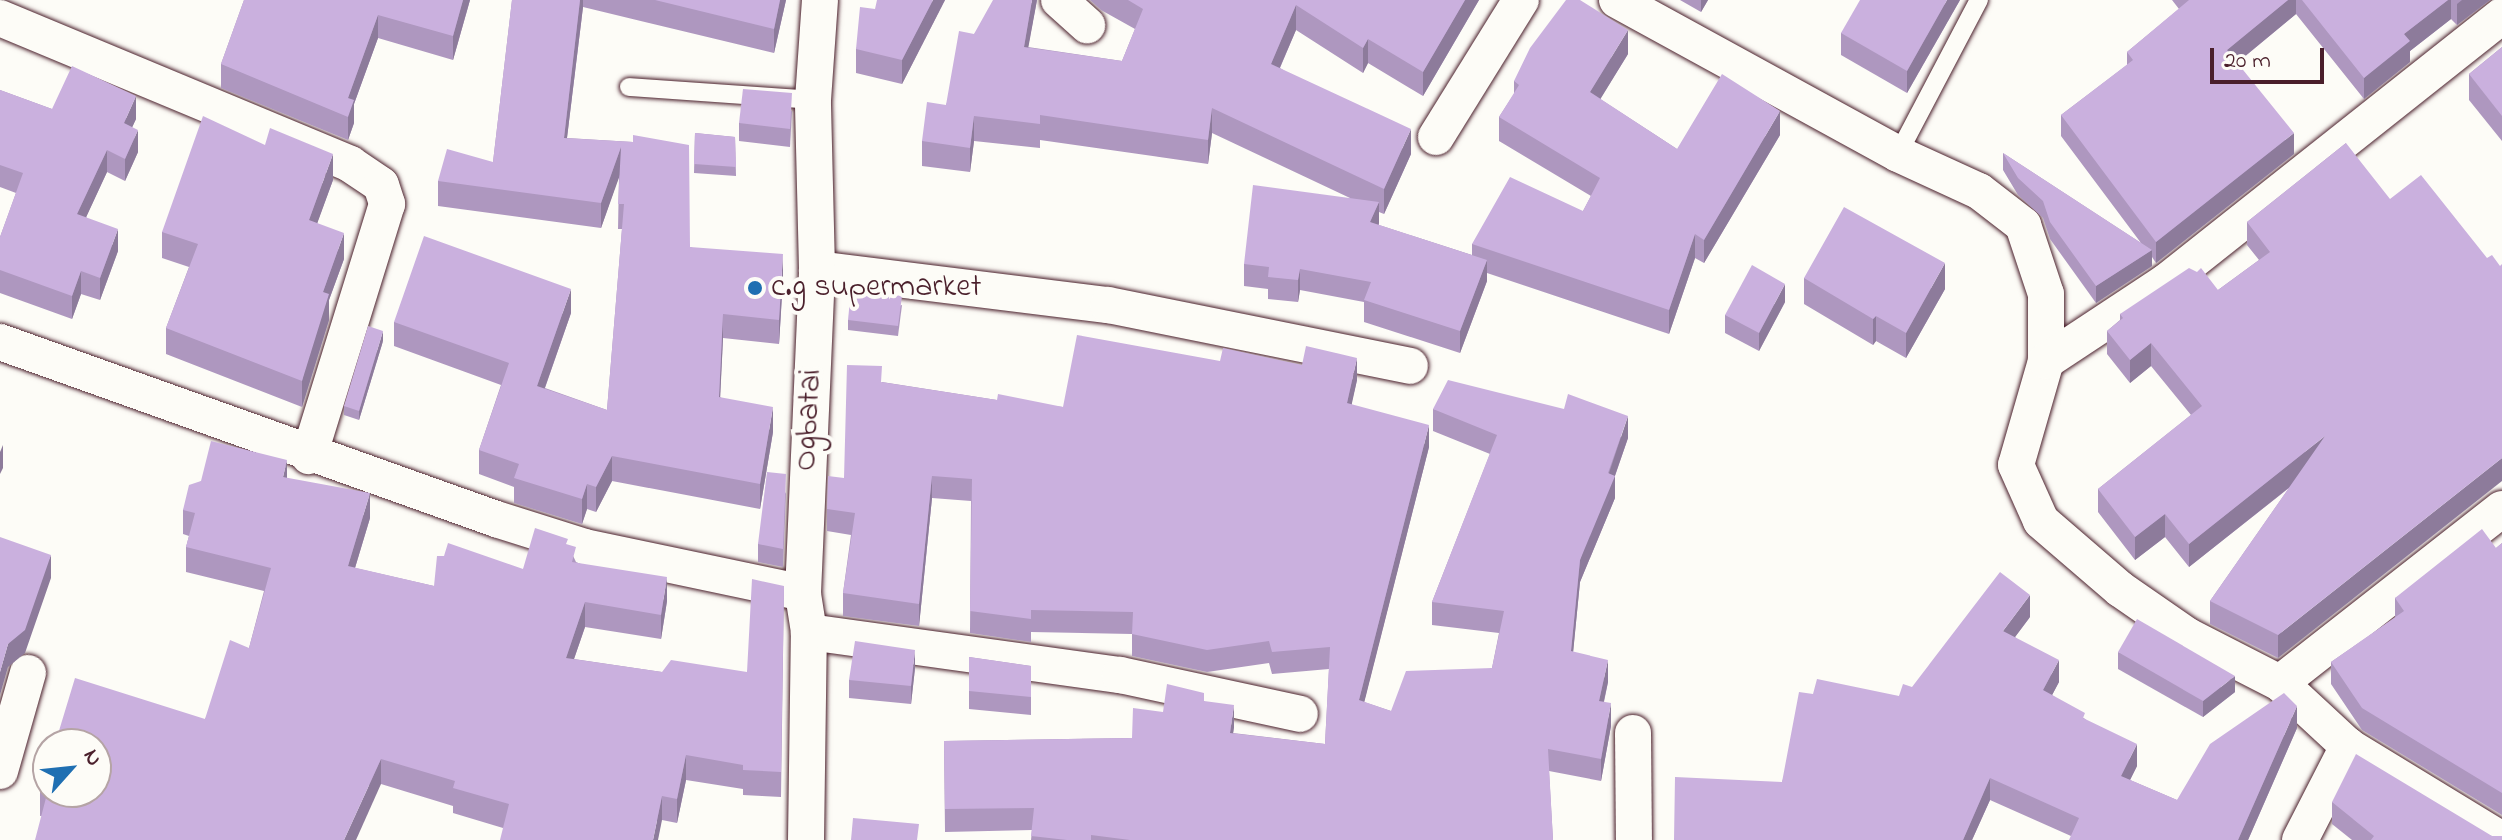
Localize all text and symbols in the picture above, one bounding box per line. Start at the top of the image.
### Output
scale bar [2214,32,2328,82]
text: 20 m [2224,44,2271,79]
place label: c.g supermarket [771,269,981,307]
marker: c.g supermarket [746,279,764,297]
street label: Ogbatai [788,368,832,472]
north arrow [32,728,112,808]
text: N [74,744,109,772]

